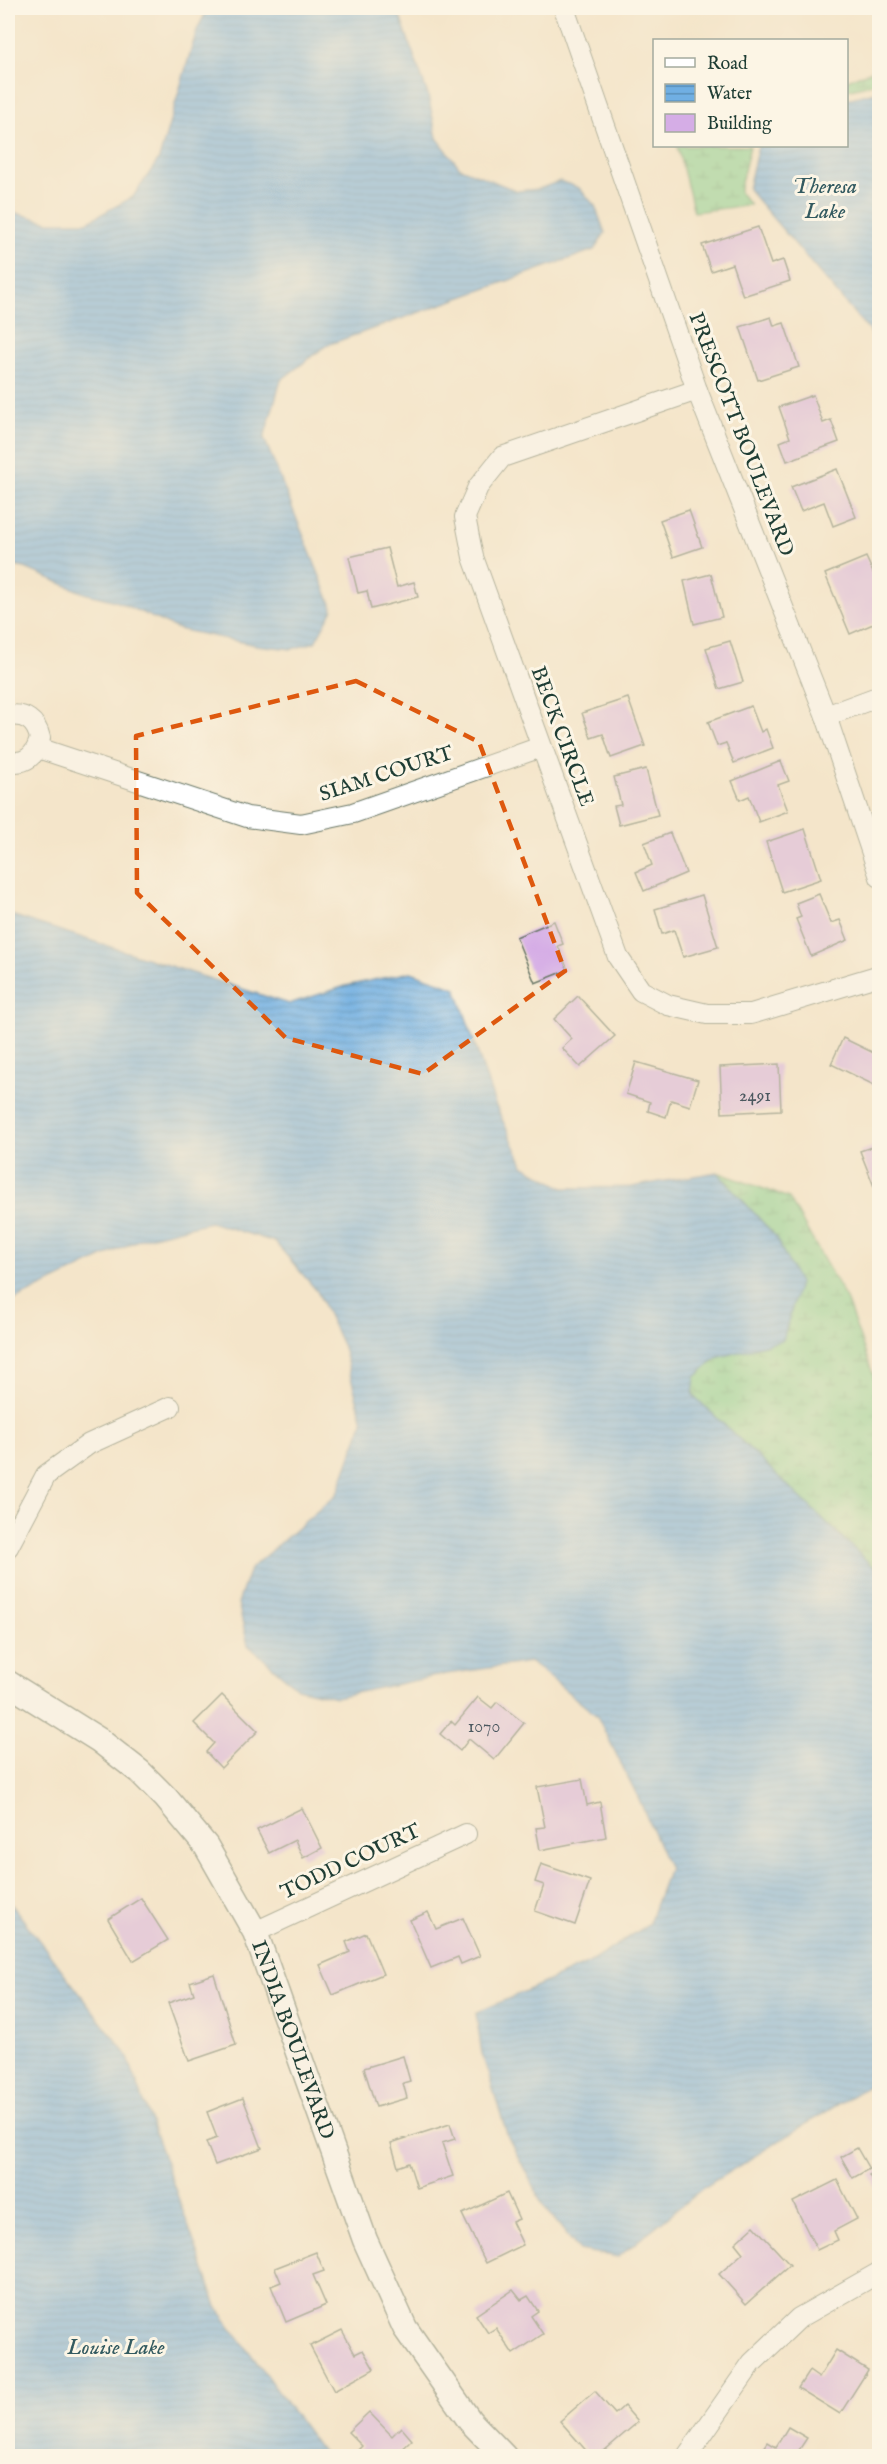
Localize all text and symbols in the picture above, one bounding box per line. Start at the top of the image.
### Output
legend [653,39,848,147]
text: Road [707,53,748,76]
text: Water [707,83,752,106]
text: Building [707,113,772,136]
water label: Theresa Lake [793,173,857,226]
street label: PRESCOTT BOULEVARD [682,309,800,560]
street label: BECK CIRCLE [524,663,599,810]
street label: SIAM COURT [316,740,457,809]
house number: 2491 [739,1085,771,1108]
house number: 1070 [468,1716,500,1739]
street label: TODD COURT [276,1818,426,1907]
street label: INDIA BOULEVARD [244,1937,340,2143]
water label: Louise Lake [66,2334,165,2362]

